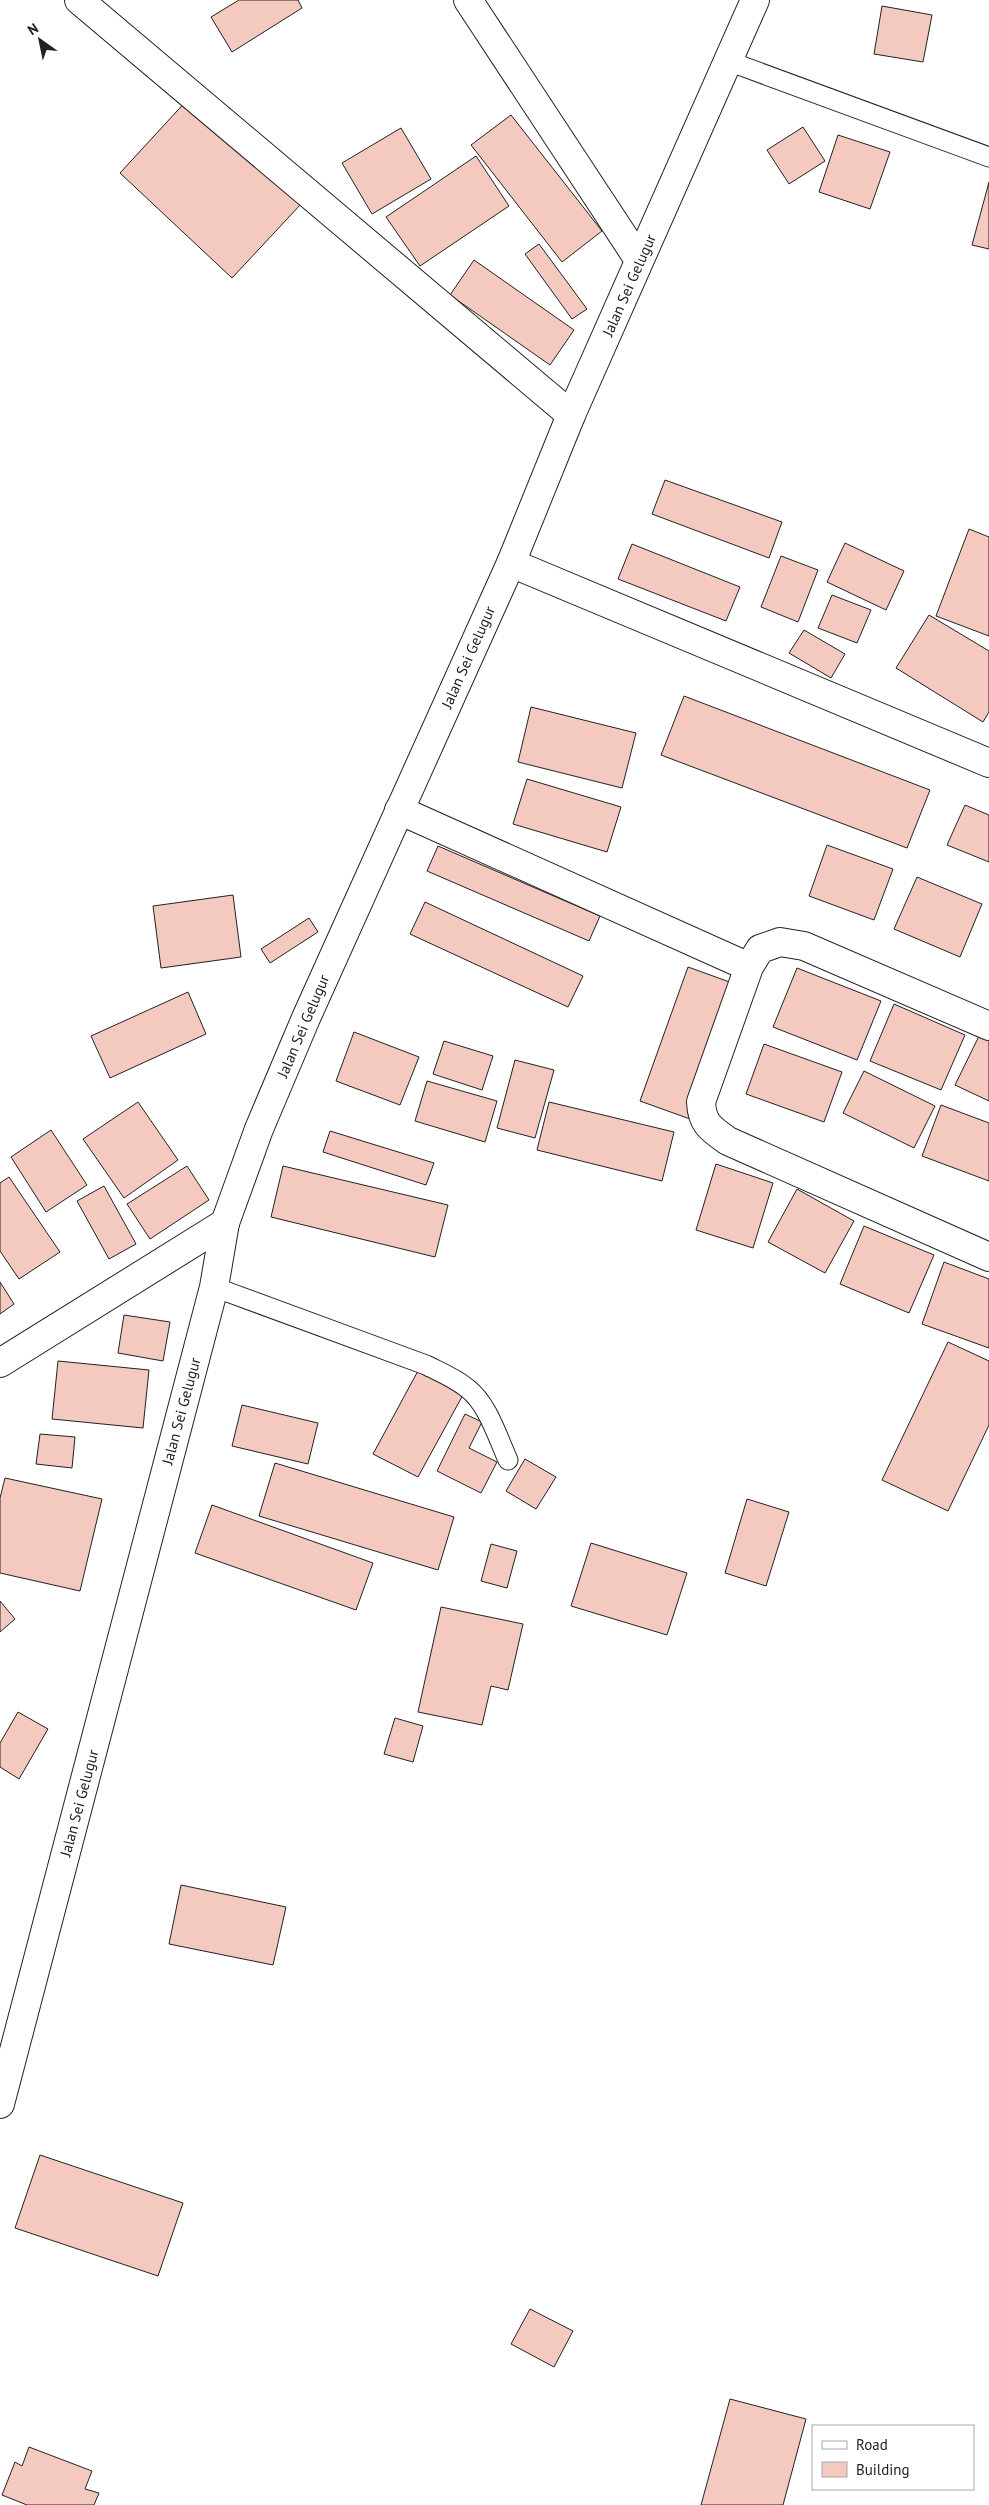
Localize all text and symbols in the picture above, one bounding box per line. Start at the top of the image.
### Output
north arrow [15,15,65,65]
text: N [24,19,42,39]
street label: Jalan Sei Gelugur [598,231,660,340]
street label: Jalan Sei Gelugur [437,603,499,712]
street label: Jalan Sei Gelugur [272,972,333,1081]
street label: Jalan Sei Gelugur [157,1355,204,1468]
street label: Jalan Sei Gelugur [55,1747,102,1860]
legend [812,2425,974,2490]
text: Road [856,2435,888,2454]
text: Building [856,2460,910,2479]

